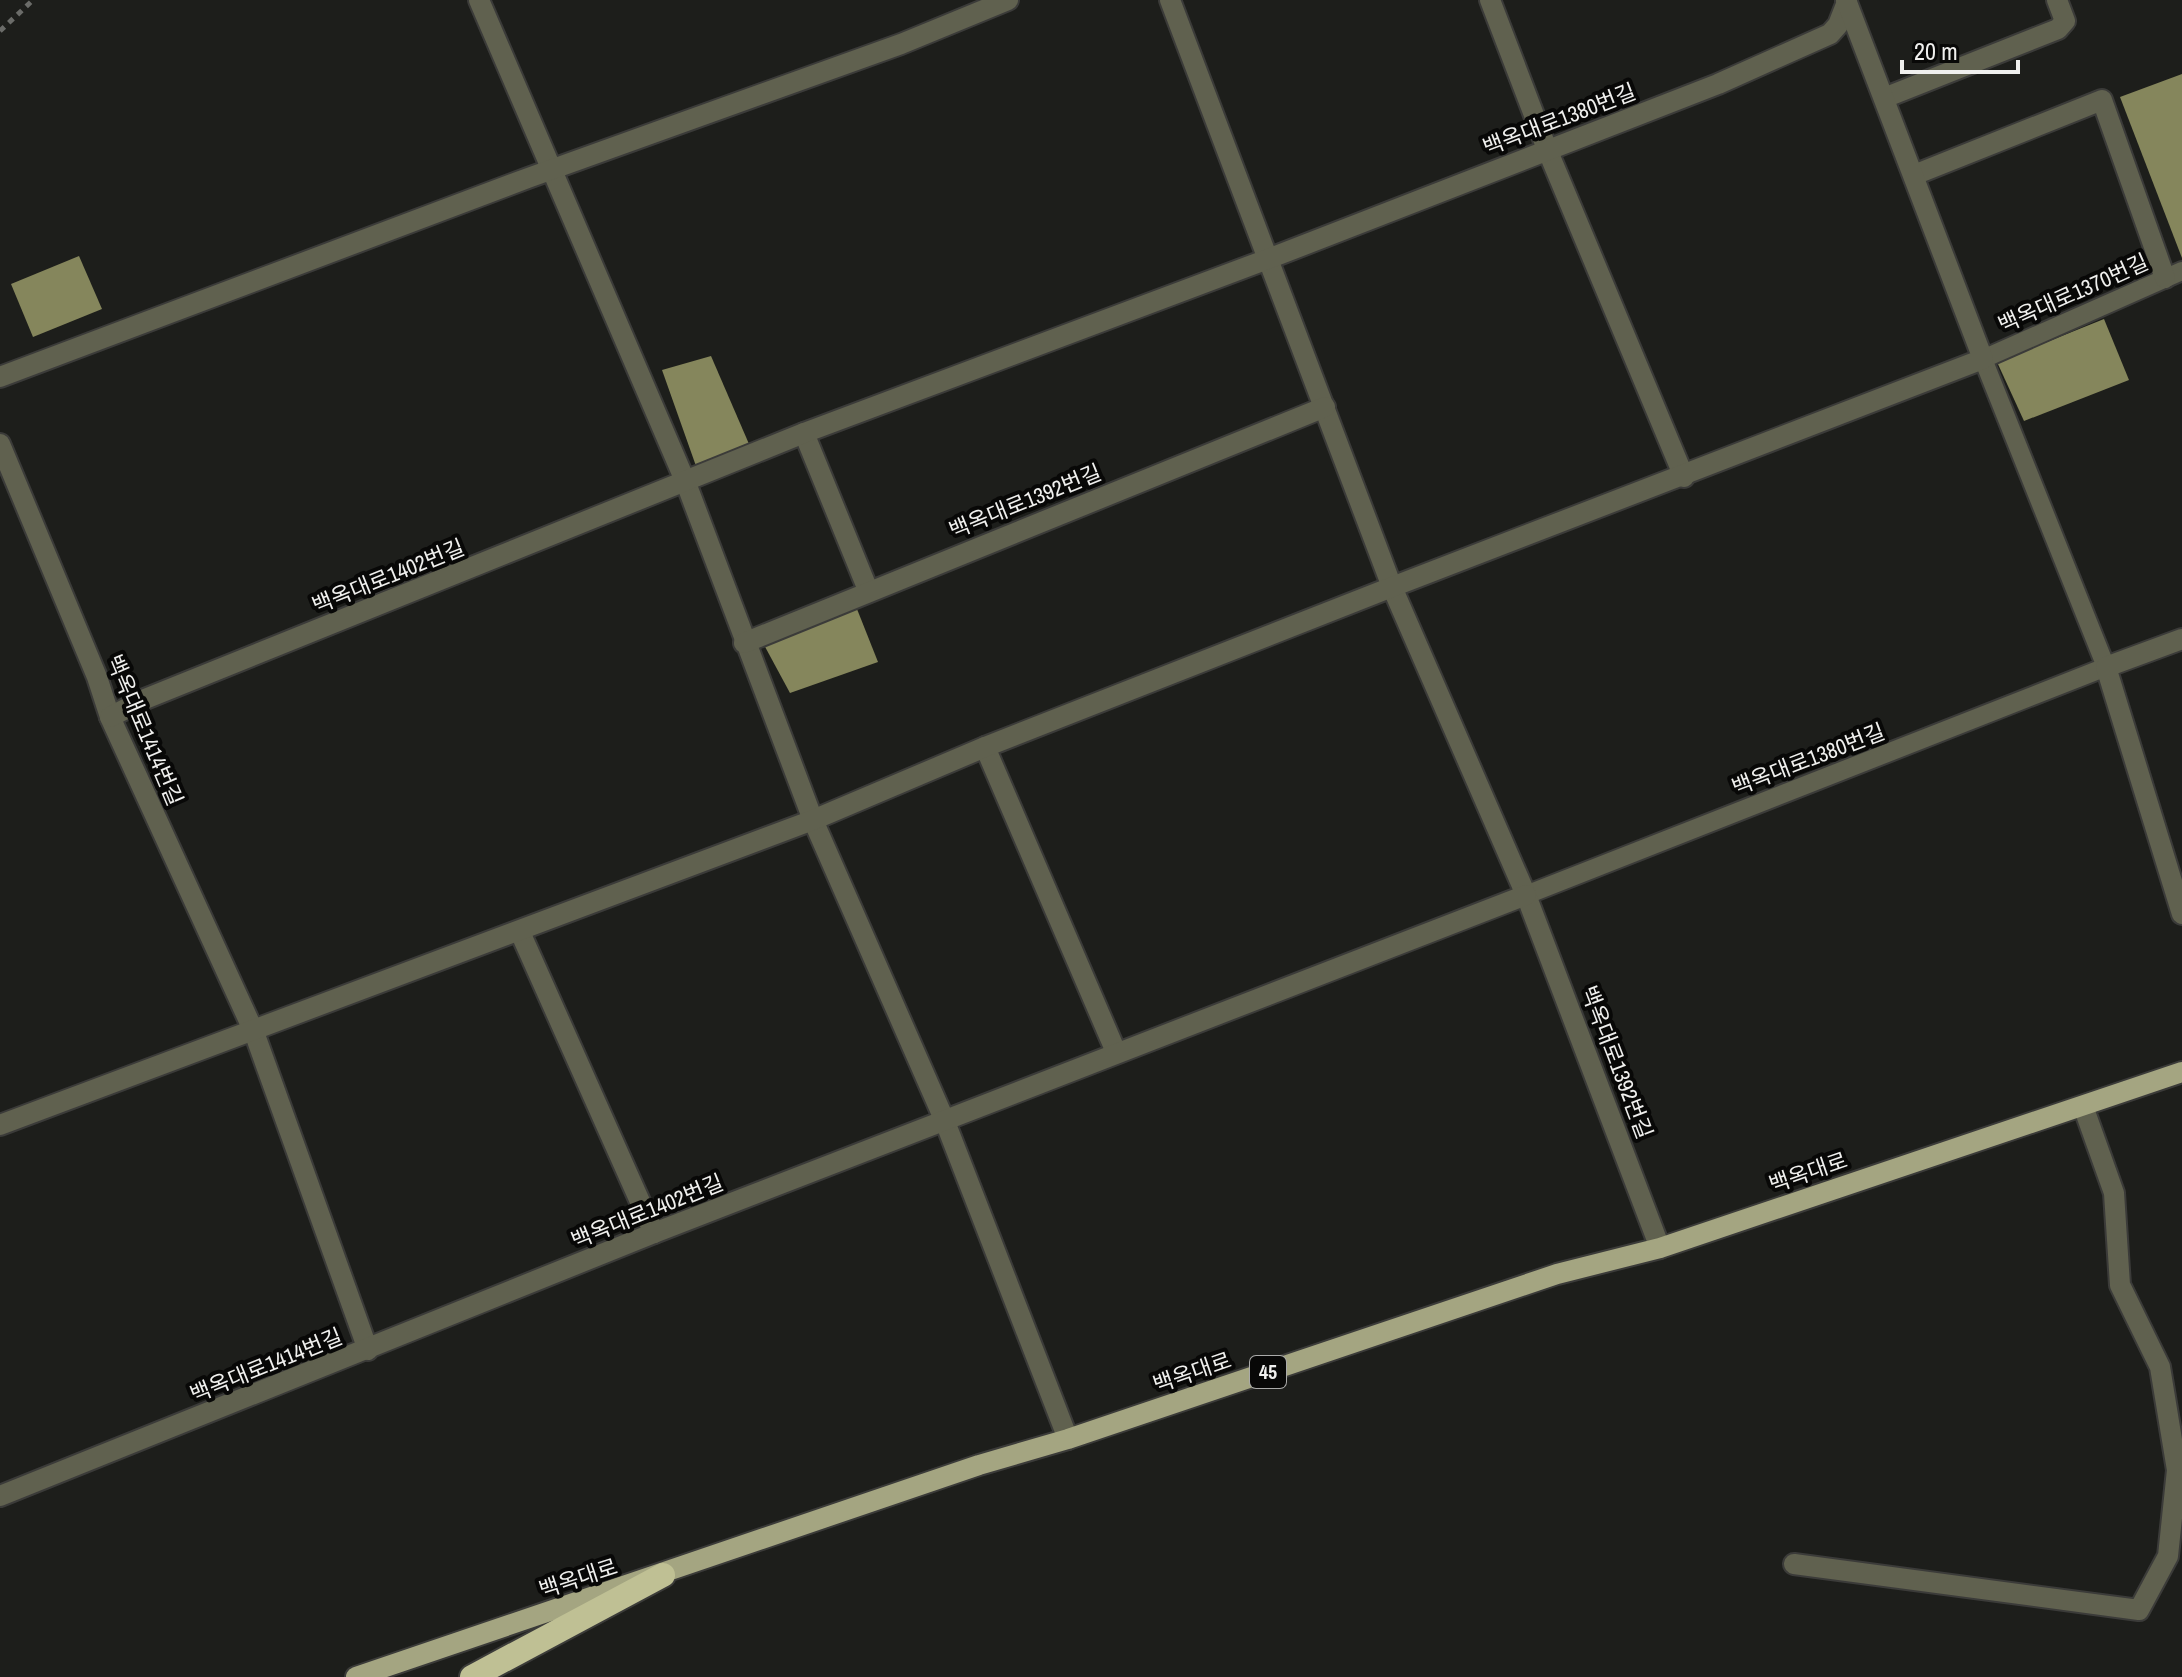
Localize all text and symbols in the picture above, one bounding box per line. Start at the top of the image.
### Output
scale bar [1902,24,2018,74]
text: 20 m [1914,35,1958,67]
street label: 백옥대로1380번길 [1478,76,1640,162]
street label: 백옥대로1370번길 [1993,246,2153,340]
street label: 백옥대로1392번길 [944,457,1106,545]
street label: 백옥대로1402번길 [307,532,469,620]
street label: 백옥대로1414번길 [100,650,190,810]
street label: 백옥대로1380번길 [1727,716,1889,802]
street label: 백옥대로1392번길 [1574,981,1660,1143]
street label: 백옥대로 [1765,1145,1851,1199]
street label: 백옥대로1402번길 [566,1167,728,1255]
street label: 백옥대로1414번길 [185,1321,347,1409]
street label: 백옥대로 [1149,1345,1235,1399]
road number: 45 [1250,1356,1286,1388]
street label: 백옥대로 [535,1551,621,1605]

